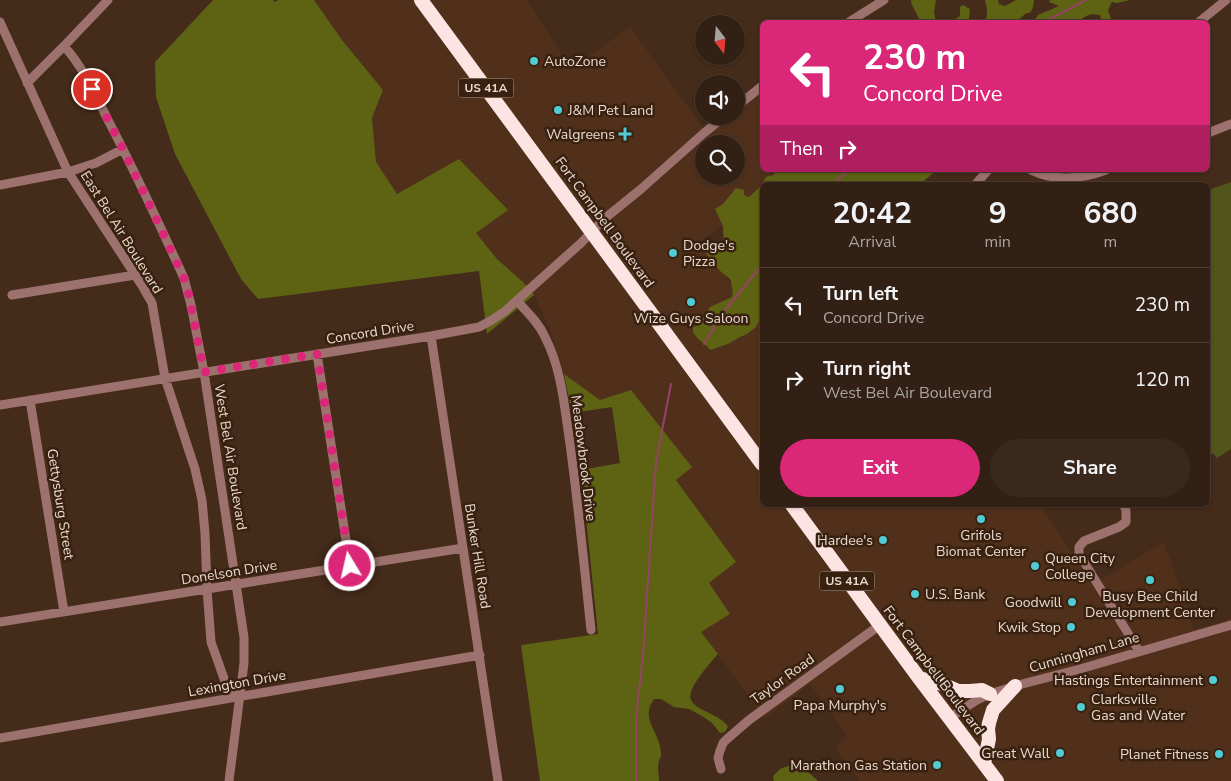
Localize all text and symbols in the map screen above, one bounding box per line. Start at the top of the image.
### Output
north arrow [695,15,745,65]
map controls [695,15,745,185]
text: 230 m [863,34,966,81]
icon: left [780,40,845,105]
place label: AutoZone [544,52,606,71]
marker: AutoZone [528,55,540,67]
pin [71,68,113,110]
icon: arrive [78,75,106,103]
button: sound [695,75,745,125]
road number: US 41A [458,78,514,98]
text: Concord Drive [863,79,1002,109]
place label: J&M Pet Land [567,101,653,120]
marker: J&M Pet Land [552,104,564,116]
place label: Walgreens [546,125,615,144]
marker: Walgreens [619,128,631,140]
button: search [695,135,745,185]
icon: right [833,135,861,163]
text: Then [780,136,823,162]
street label: Fort Campbell Boulevard [551,153,659,292]
street label: East Bel Air Boulevard [76,167,167,297]
text: 20:42 [833,193,912,234]
text: 9 [989,193,1007,234]
text: 680 [1083,193,1137,234]
text: Arrival [848,231,896,253]
text: min [984,231,1011,253]
text: m [1104,231,1117,253]
place label: Dodge's Pizza [683,236,735,271]
marker: Dodge's Pizza [667,247,679,259]
text: Turn left [823,281,898,307]
icon: left [780,291,808,319]
text: 230 m [1135,292,1190,318]
marker: Wize Guys Saloon [685,296,697,308]
text: Concord Drive [823,307,924,329]
place label: Wize Guys Saloon [633,309,749,328]
street label: Concord Drive [325,316,415,349]
text: Turn right [823,356,910,382]
icon: right [780,366,808,394]
text: 120 m [1135,367,1190,393]
street label: West Bel Air Boulevard [210,382,251,532]
text: West Bel Air Boulevard [823,382,992,404]
street label: Meadowbrook Drive [566,394,601,522]
button: Exit [780,439,980,497]
button: Share [990,439,1190,497]
street label: Gettysburg Street [42,447,79,561]
street label: Bunker Hill Road [460,502,495,610]
marker: Grifols Biomat Center [975,513,987,525]
place label: Grifols Biomat Center [936,526,1026,561]
place label: Hardee's [817,531,873,550]
marker: Hardee's [877,534,889,546]
position arrow [323,539,375,591]
place label: Queen City College [1045,549,1116,584]
street label: Donelson Drive [180,556,278,589]
marker: Queen City College [1029,560,1041,572]
road number: US 41A [820,572,874,590]
marker: Busy Bee Child Development Center [1144,574,1156,586]
place label: U.S. Bank [925,585,986,604]
place label: Busy Bee Child Development Center [1085,587,1215,622]
marker: U.S. Bank [909,588,921,600]
place label: Goodwill [1005,593,1063,612]
marker: Goodwill [1066,596,1078,608]
street label: Fort Campbell Boulevard [879,602,989,739]
place label: Kwik Stop [998,618,1061,637]
marker: Kwik Stop [1065,621,1077,633]
street label: Cunningham Lane [1027,628,1141,677]
street label: Taylor Road [746,650,818,709]
street label: Lexington Drive [187,666,288,701]
place label: Hastings Entertainment [1054,671,1203,690]
marker: Hastings Entertainment [1207,674,1219,686]
marker: Papa Murphy's [834,683,846,695]
place label: Clarksville Gas and Water [1091,690,1185,725]
place label: Papa Murphy's [793,696,887,715]
marker: Clarksville Gas and Water [1075,701,1087,713]
place label: Great Wall [981,744,1051,763]
place label: Planet Fitness [1120,745,1209,764]
marker: Great Wall [1054,747,1066,759]
marker: Planet Fitness [1213,748,1225,760]
place label: Marathon Gas Station [790,756,927,775]
marker: Marathon Gas Station [931,759,943,771]

